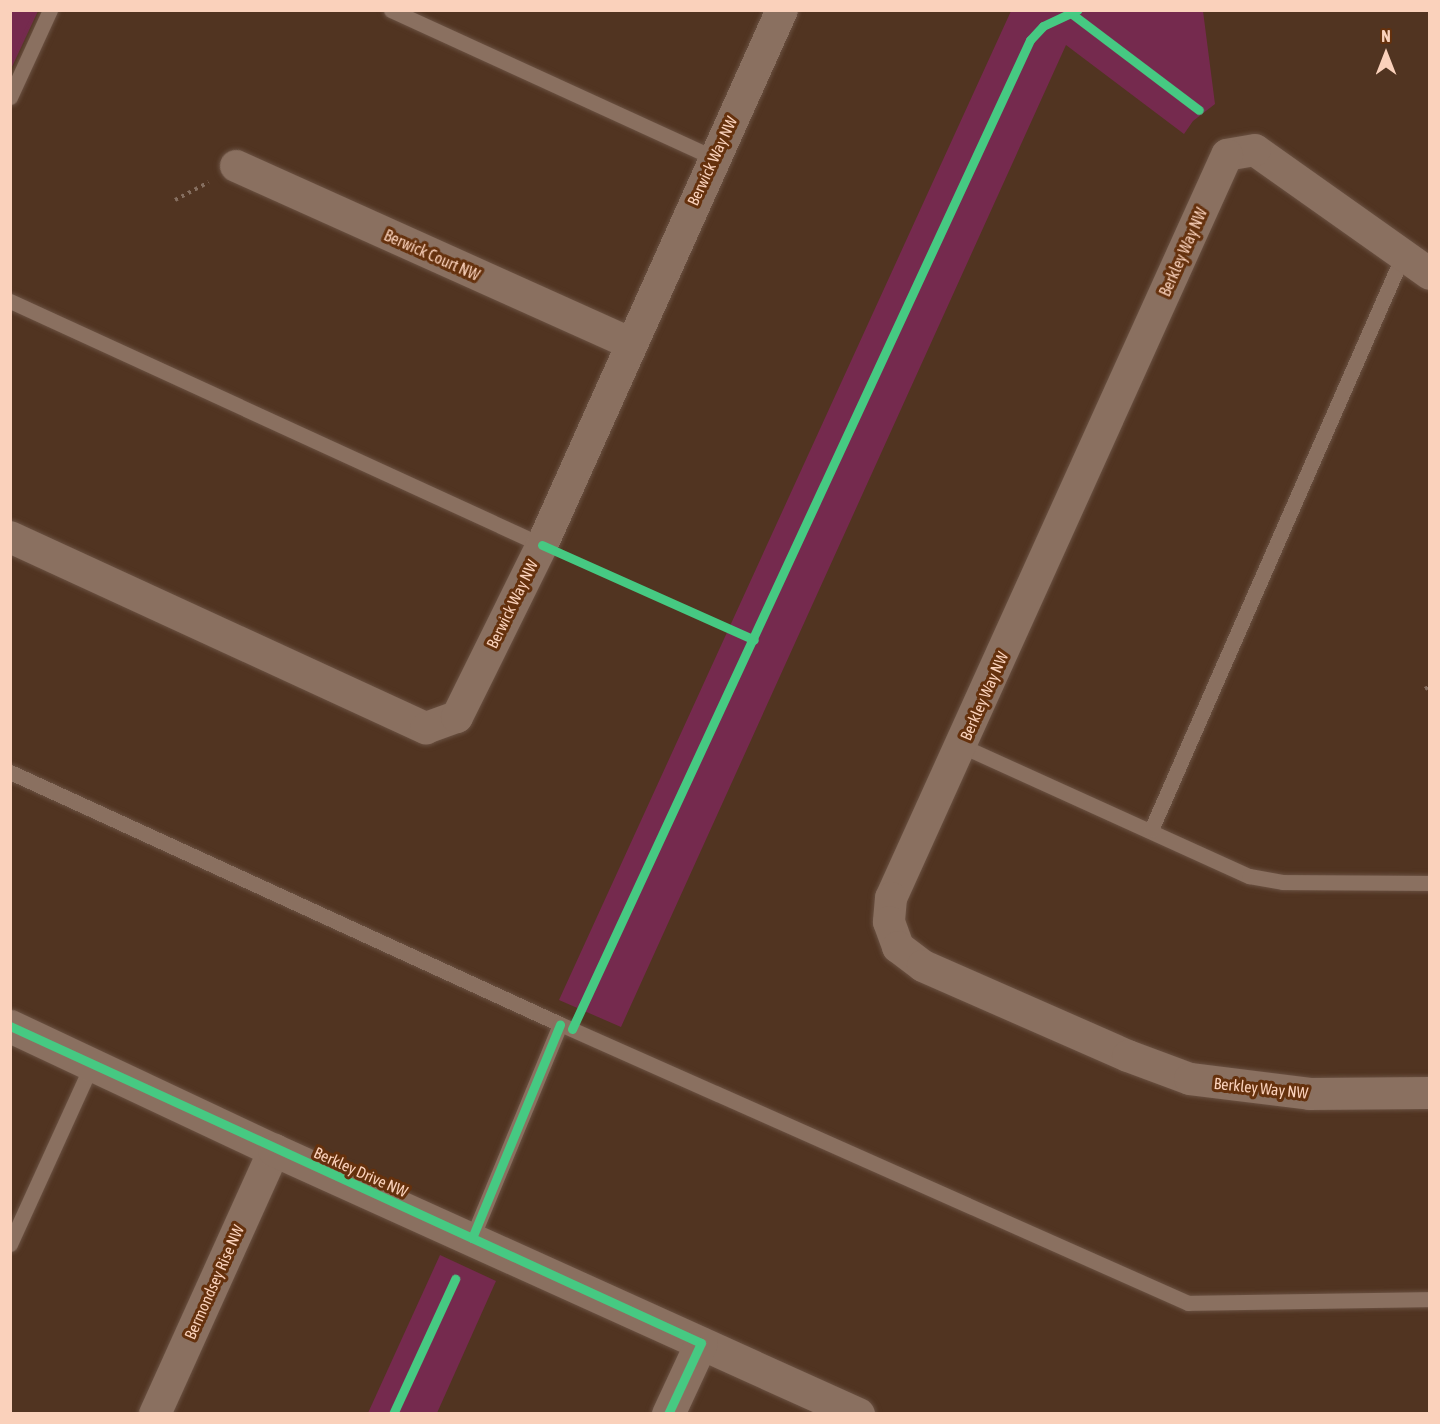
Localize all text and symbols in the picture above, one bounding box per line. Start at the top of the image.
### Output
north arrow [1356,24,1416,84]
text: N [1381,27,1391,45]
street label: Berwick Way NW [683,113,741,209]
street label: Berkley Way NW [1155,205,1211,299]
street label: Berwick Court NW [381,225,483,285]
street label: Berwick Way NW [482,556,542,652]
street label: Berkley Way NW [956,649,1012,743]
street label: Berkley Way NW [1213,1073,1309,1103]
street label: Berkley Drive NW [311,1143,411,1201]
street label: Bermondsey Rise NW [180,1222,248,1342]

